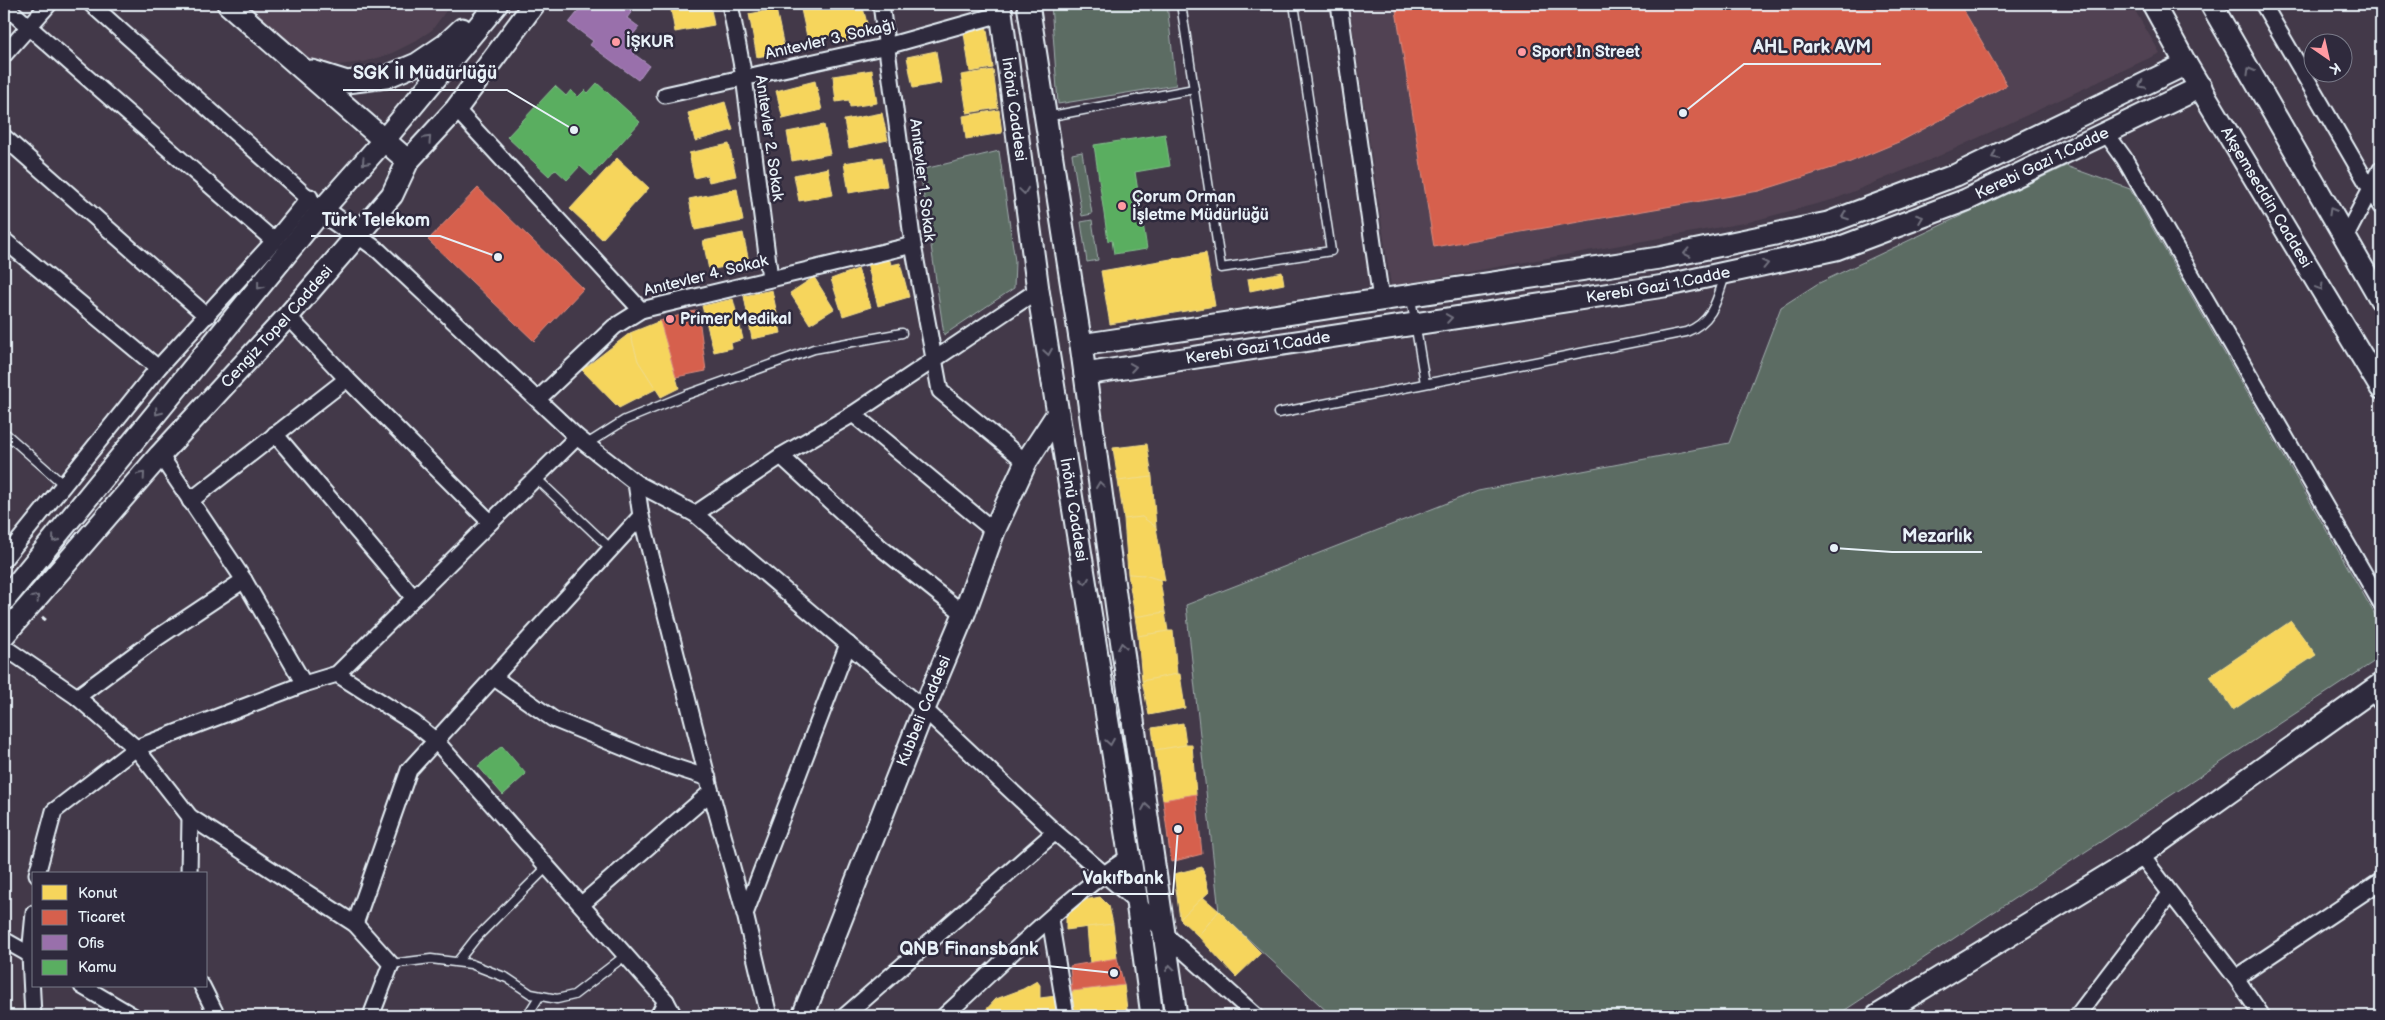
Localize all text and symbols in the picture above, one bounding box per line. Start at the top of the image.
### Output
street label: Anıtevler 3. Sokağı [763,16,897,64]
place label: İŞKUR [626,31,674,52]
callout: AHL Park AVM [1744,31,1881,64]
north arrow [2302,32,2352,82]
marker: İŞKUR [610,36,622,48]
text: AHL Park AVM [1752,37,1871,58]
place label: Sport In Street [1532,43,1640,62]
marker: Sport In Street [1516,46,1528,58]
street label: İnönü Caddesi [998,56,1030,162]
callout: SGK İl Müdürlüğü [343,57,507,90]
text: K [2326,59,2344,78]
text: SGK İl Müdürlüğü [353,60,497,84]
one-way arrow [2246,67,2256,76]
street label: Anıtevler 2. Sokak [751,74,787,202]
one-way arrow [2138,79,2147,89]
street label: Anıtevler 1. Sokak [905,117,939,243]
street label: Kerebi Gazi 1.Cadde [1972,123,2113,204]
street label: Akşemseddin Caddesi [2217,123,2316,271]
one-way arrow [422,136,431,145]
one-way arrow [1991,149,2000,160]
one-way arrow [361,156,370,165]
one-way arrow [1019,187,1029,195]
place label: Çorum Orman İşletme Müdürlüğü [1132,188,1269,225]
marker: Çorum Orman İşletme Müdürlüğü [1116,200,1128,212]
callout: Türk Telekom [311,203,440,236]
one-way arrow [2328,208,2338,217]
text: Türk Telekom [322,210,430,231]
one-way arrow [1841,210,1850,220]
one-way arrow [1915,213,1924,224]
one-way arrow [1682,247,1691,257]
street label: Anıtevler 4. Sokak [642,251,770,301]
one-way arrow [1760,260,1769,270]
street label: Cengiz Topel Caddesi [217,261,337,392]
street label: Kerebi Gazi 1.Cadde [1585,262,1732,307]
one-way arrow [258,280,266,289]
one-way arrow [2314,281,2324,290]
place label: Primer Medikal [680,310,791,329]
marker: Primer Medikal [664,313,676,325]
one-way arrow [1445,314,1454,324]
street label: Kerebi Gazi 1.Cadde [1184,327,1332,368]
one-way arrow [1042,347,1052,356]
one-way arrow [1130,362,1138,373]
one-way arrow [154,407,163,416]
street label: İnönü Caddesi [1056,456,1091,563]
one-way arrow [137,472,146,481]
one-way arrow [1095,481,1106,489]
callout: Mezarlık [1892,519,1982,552]
text: Mezarlık [1902,526,1973,547]
one-way arrow [52,533,61,542]
one-way arrow [1079,577,1089,586]
one-way arrow [30,594,39,603]
one-way arrow [1117,642,1128,650]
street label: Kubbeli Caddesi [893,653,955,769]
one-way arrow [1105,737,1115,746]
one-way arrow [1142,803,1152,811]
callout: Vakıfbank [1072,861,1173,894]
text: Vakıfbank [1082,868,1164,889]
legend [32,872,208,988]
text: Konut [78,884,118,903]
text: Ticaret [78,908,125,927]
callout: QNB Finansbank [889,933,1048,966]
text: Ofis [78,934,105,953]
text: QNB Finansbank [899,939,1039,960]
text: Kamu [78,958,117,977]
one-way arrow [1165,964,1176,972]

